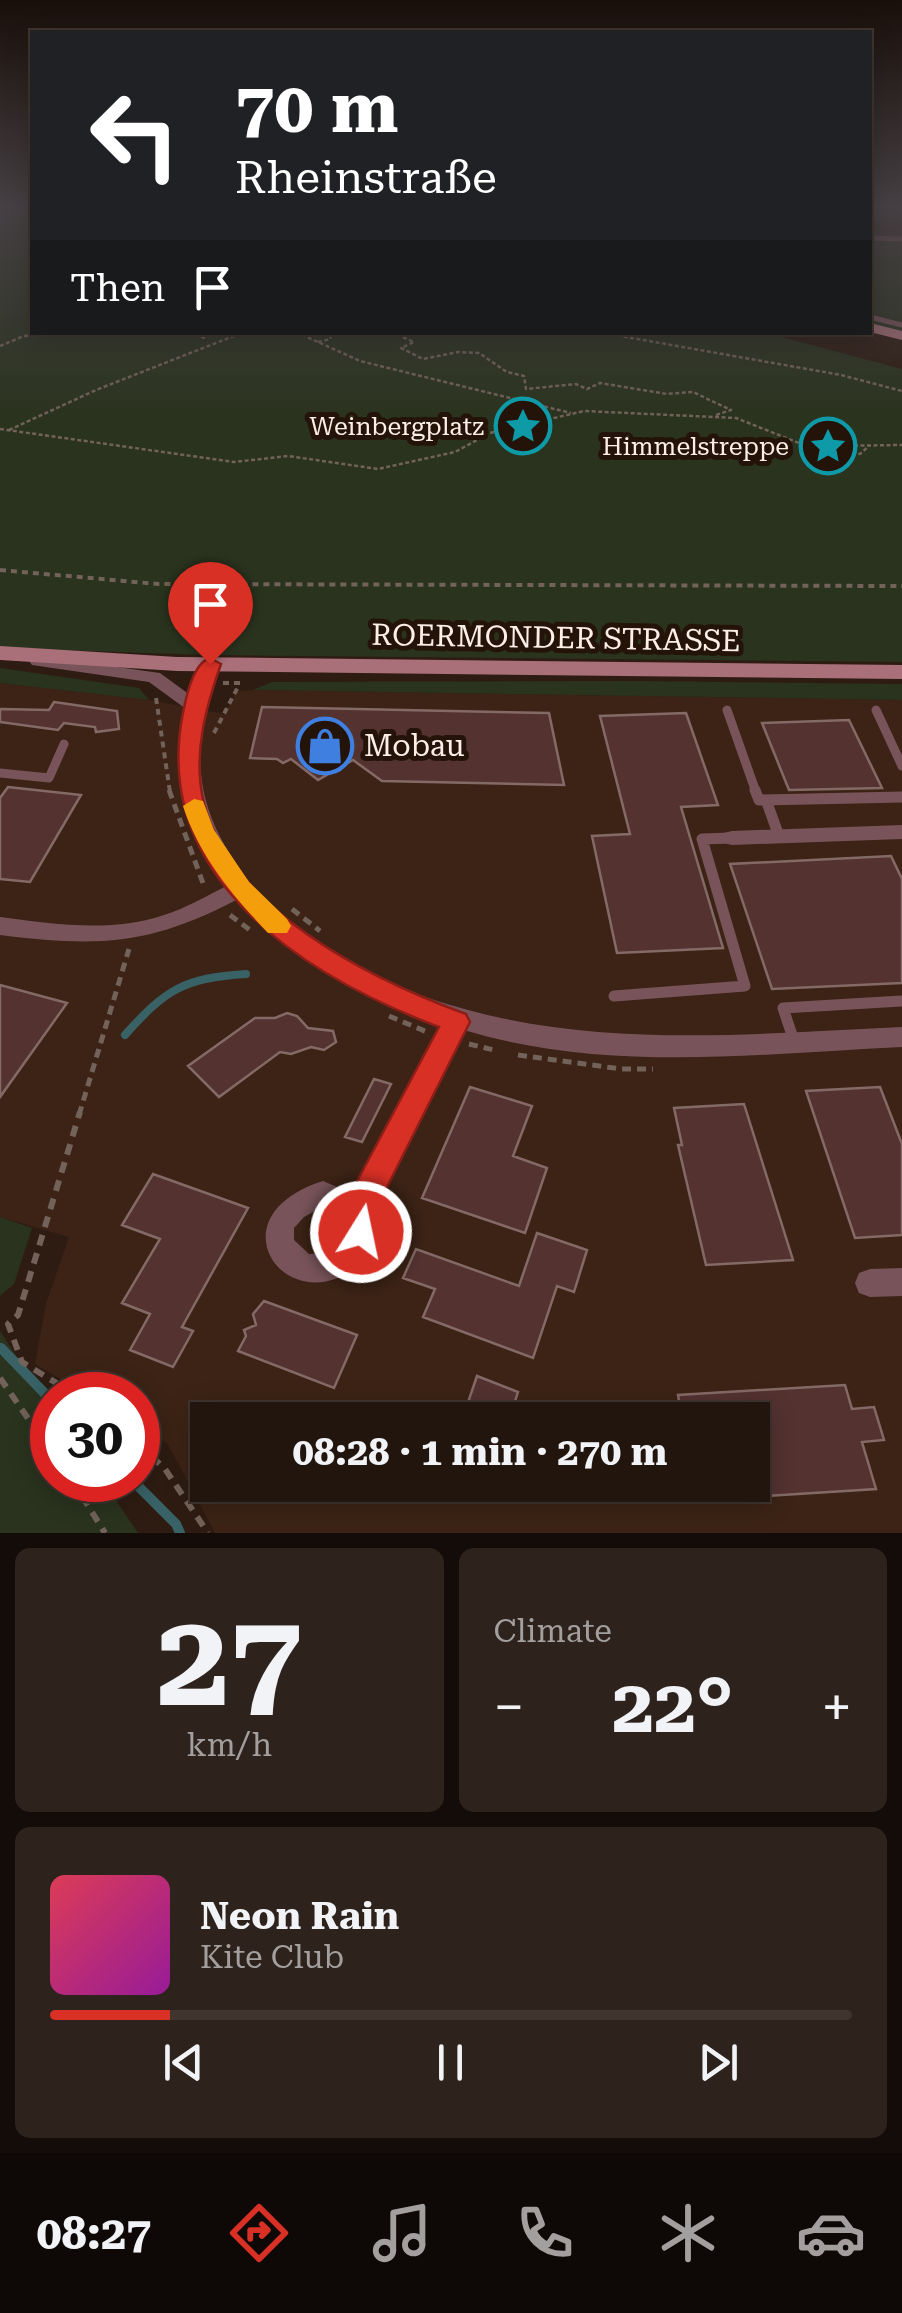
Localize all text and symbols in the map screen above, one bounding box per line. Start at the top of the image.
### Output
text: 70 m [235,67,399,149]
icon: left [70,70,200,200]
text: Rheinstraße [235,151,497,204]
icon: arrive [185,260,240,315]
text: Then [70,266,165,310]
place icon: Weinbergplatz [493,396,553,456]
place label: Weinbergplatz [310,412,484,441]
place icon: Himmelstreppe [798,416,858,476]
place label: Himmelstreppe [602,432,789,461]
pin [168,562,253,665]
icon: arrive [183,577,238,632]
street label: ROERMONDER STRASSE [371,617,741,658]
shop icon: Mobau [295,716,355,776]
place label: Mobau [364,728,465,763]
position arrow [309,1180,413,1284]
speed limit sign: 30 [30,1372,160,1502]
text: 08:28 · 1 min · 270 m [293,1430,667,1474]
text: 27 [156,1584,302,1737]
text: Climate [494,1612,612,1650]
text: 22° [612,1662,733,1750]
text: − [494,1675,524,1739]
text: + [821,1675,852,1739]
text: km/h [186,1726,272,1764]
text: Neon Rain [200,1894,399,1938]
text: Kite Club [200,1938,344,1976]
icon: previous [156,2035,211,2090]
icon: pause [423,2035,478,2090]
icon: next [691,2035,746,2090]
icon: directions [224,2198,294,2268]
icon: music [367,2198,437,2268]
icon: phone [510,2198,580,2268]
icon: climate [653,2198,723,2268]
icon: car [796,2198,866,2268]
text: 08:27 [36,2207,151,2260]

